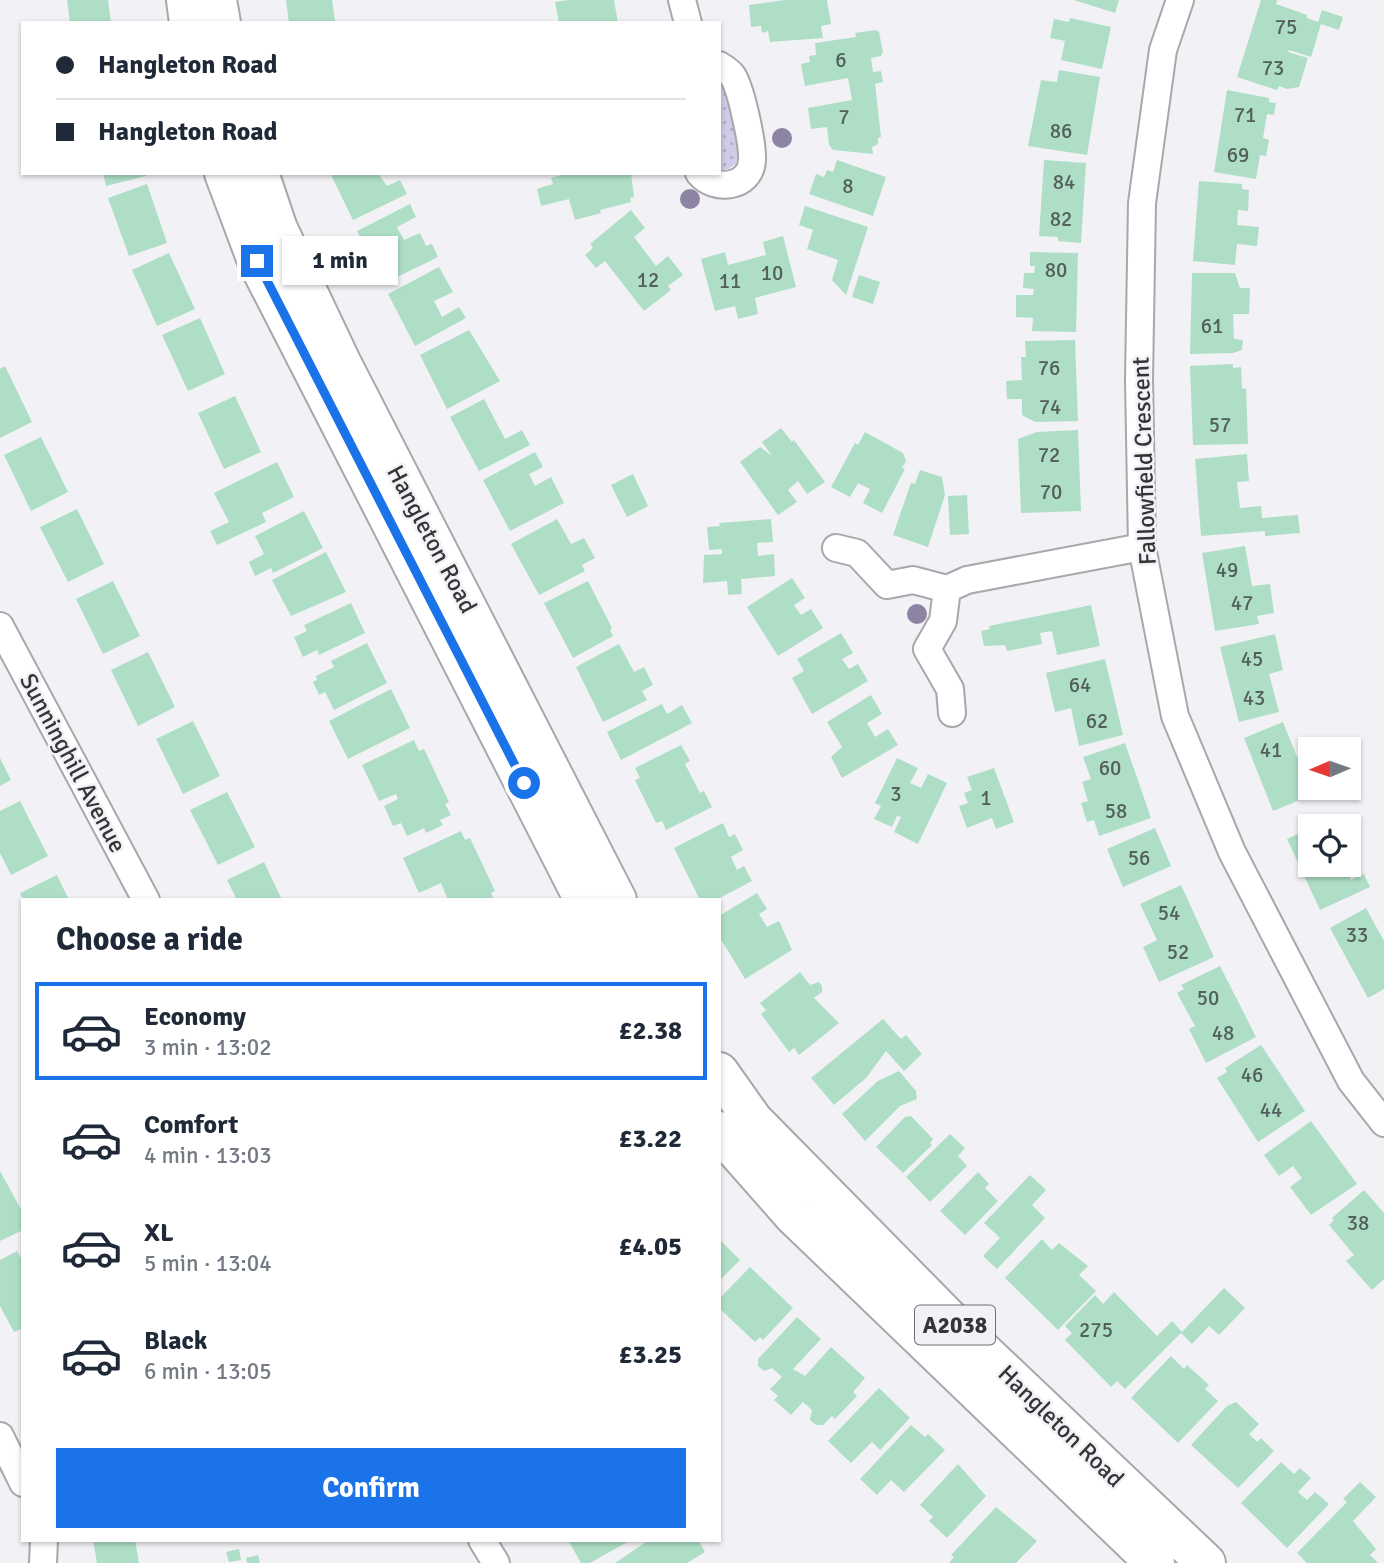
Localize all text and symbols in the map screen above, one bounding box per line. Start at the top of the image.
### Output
house number: 75 [1275,14,1297,40]
house number: 6 [835,47,847,73]
text: Hangleton Road [98,49,278,81]
house number: 73 [1262,55,1284,81]
house number: 71 [1234,102,1256,128]
house number: 7 [838,104,850,130]
text: Hangleton Road [98,116,278,148]
house number: 86 [1050,118,1072,144]
house number: 69 [1227,142,1249,168]
house number: 84 [1053,169,1075,195]
house number: 8 [842,173,854,199]
house number: 82 [1050,206,1072,232]
callout: 1 min [282,236,397,286]
route end [241,245,273,277]
text: 1 min [312,246,368,275]
house number: 80 [1045,257,1067,283]
house number: 10 [761,260,783,286]
house number: 12 [637,267,659,293]
house number: 11 [719,268,741,294]
house number: 61 [1201,313,1223,339]
house number: 76 [1038,355,1060,381]
street label: Fallowfield Crescent [1125,356,1163,566]
house number: 74 [1039,394,1061,420]
house number: 57 [1209,412,1231,438]
house number: 72 [1038,442,1060,468]
street label: Hangleton Road [380,460,484,618]
house number: 70 [1040,479,1062,505]
house number: 49 [1216,557,1238,583]
house number: 47 [1231,590,1253,616]
house number: 45 [1241,646,1263,672]
street label: Sunninghill Avenue [13,668,133,858]
house number: 64 [1069,672,1091,698]
house number: 43 [1243,685,1265,711]
house number: 62 [1086,708,1108,734]
house number: 41 [1260,737,1282,763]
north arrow [1298,737,1362,800]
map controls [1298,737,1361,877]
house number: 60 [1099,755,1121,781]
route start [508,767,540,799]
house number: 3 [890,781,902,807]
house number: 1 [980,785,992,811]
house number: 58 [1105,798,1127,824]
button: locate [1298,814,1361,877]
house number: 56 [1128,845,1150,871]
house number: 54 [1158,900,1180,926]
text: Choose a ride [56,920,243,959]
house number: 33 [1346,922,1368,948]
house number: 52 [1167,939,1189,965]
house number: 50 [1197,985,1219,1011]
icon: car [60,1000,123,1063]
text: Economy [144,1001,246,1033]
text: £2.38 [618,1015,682,1047]
house number: 48 [1212,1020,1234,1046]
text: 3 min · 13:02 [144,1033,272,1062]
house number: 46 [1241,1062,1263,1088]
house number: 44 [1260,1097,1282,1123]
icon: car [60,1108,123,1171]
text: Comfort [144,1109,238,1141]
text: £3.22 [618,1123,682,1155]
text: 4 min · 13:03 [144,1141,272,1170]
house number: 38 [1347,1210,1369,1236]
icon: car [60,1216,123,1279]
text: XL [144,1217,174,1249]
text: £4.05 [618,1231,682,1263]
text: 5 min · 13:04 [144,1249,272,1278]
road number: A2038 [915,1306,995,1344]
house number: 275 [1079,1317,1113,1343]
icon: car [60,1324,123,1387]
text: Black [144,1325,207,1357]
text: £3.25 [618,1339,682,1371]
text: 6 min · 13:05 [144,1357,272,1386]
street label: Hangleton Road [992,1358,1130,1494]
button: Confirm [56,1448,686,1528]

